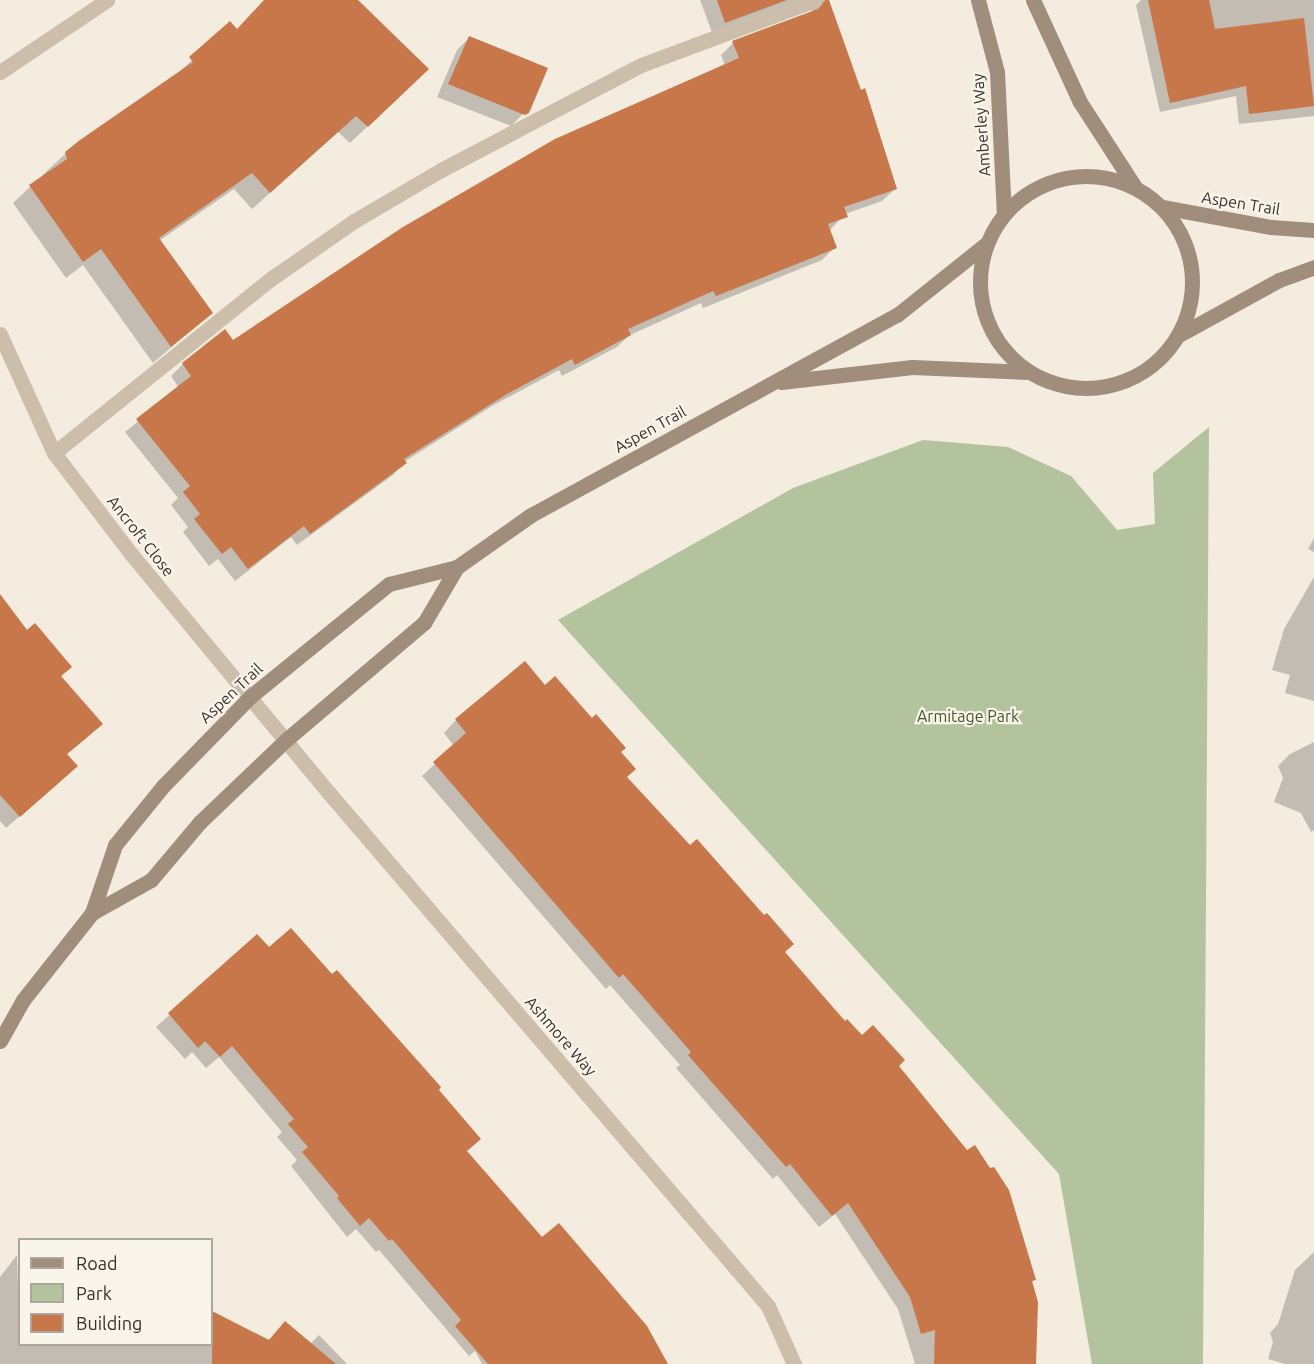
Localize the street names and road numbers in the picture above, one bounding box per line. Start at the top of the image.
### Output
street label: Amberley Way [968,73,994,177]
street label: Aspen Trail [1200,187,1282,219]
street label: Aspen Trail [611,401,689,457]
street label: Ancroft Close [103,492,179,580]
street label: Aspen Trail [195,659,267,727]
street label: Ashmore Way [521,992,601,1080]

